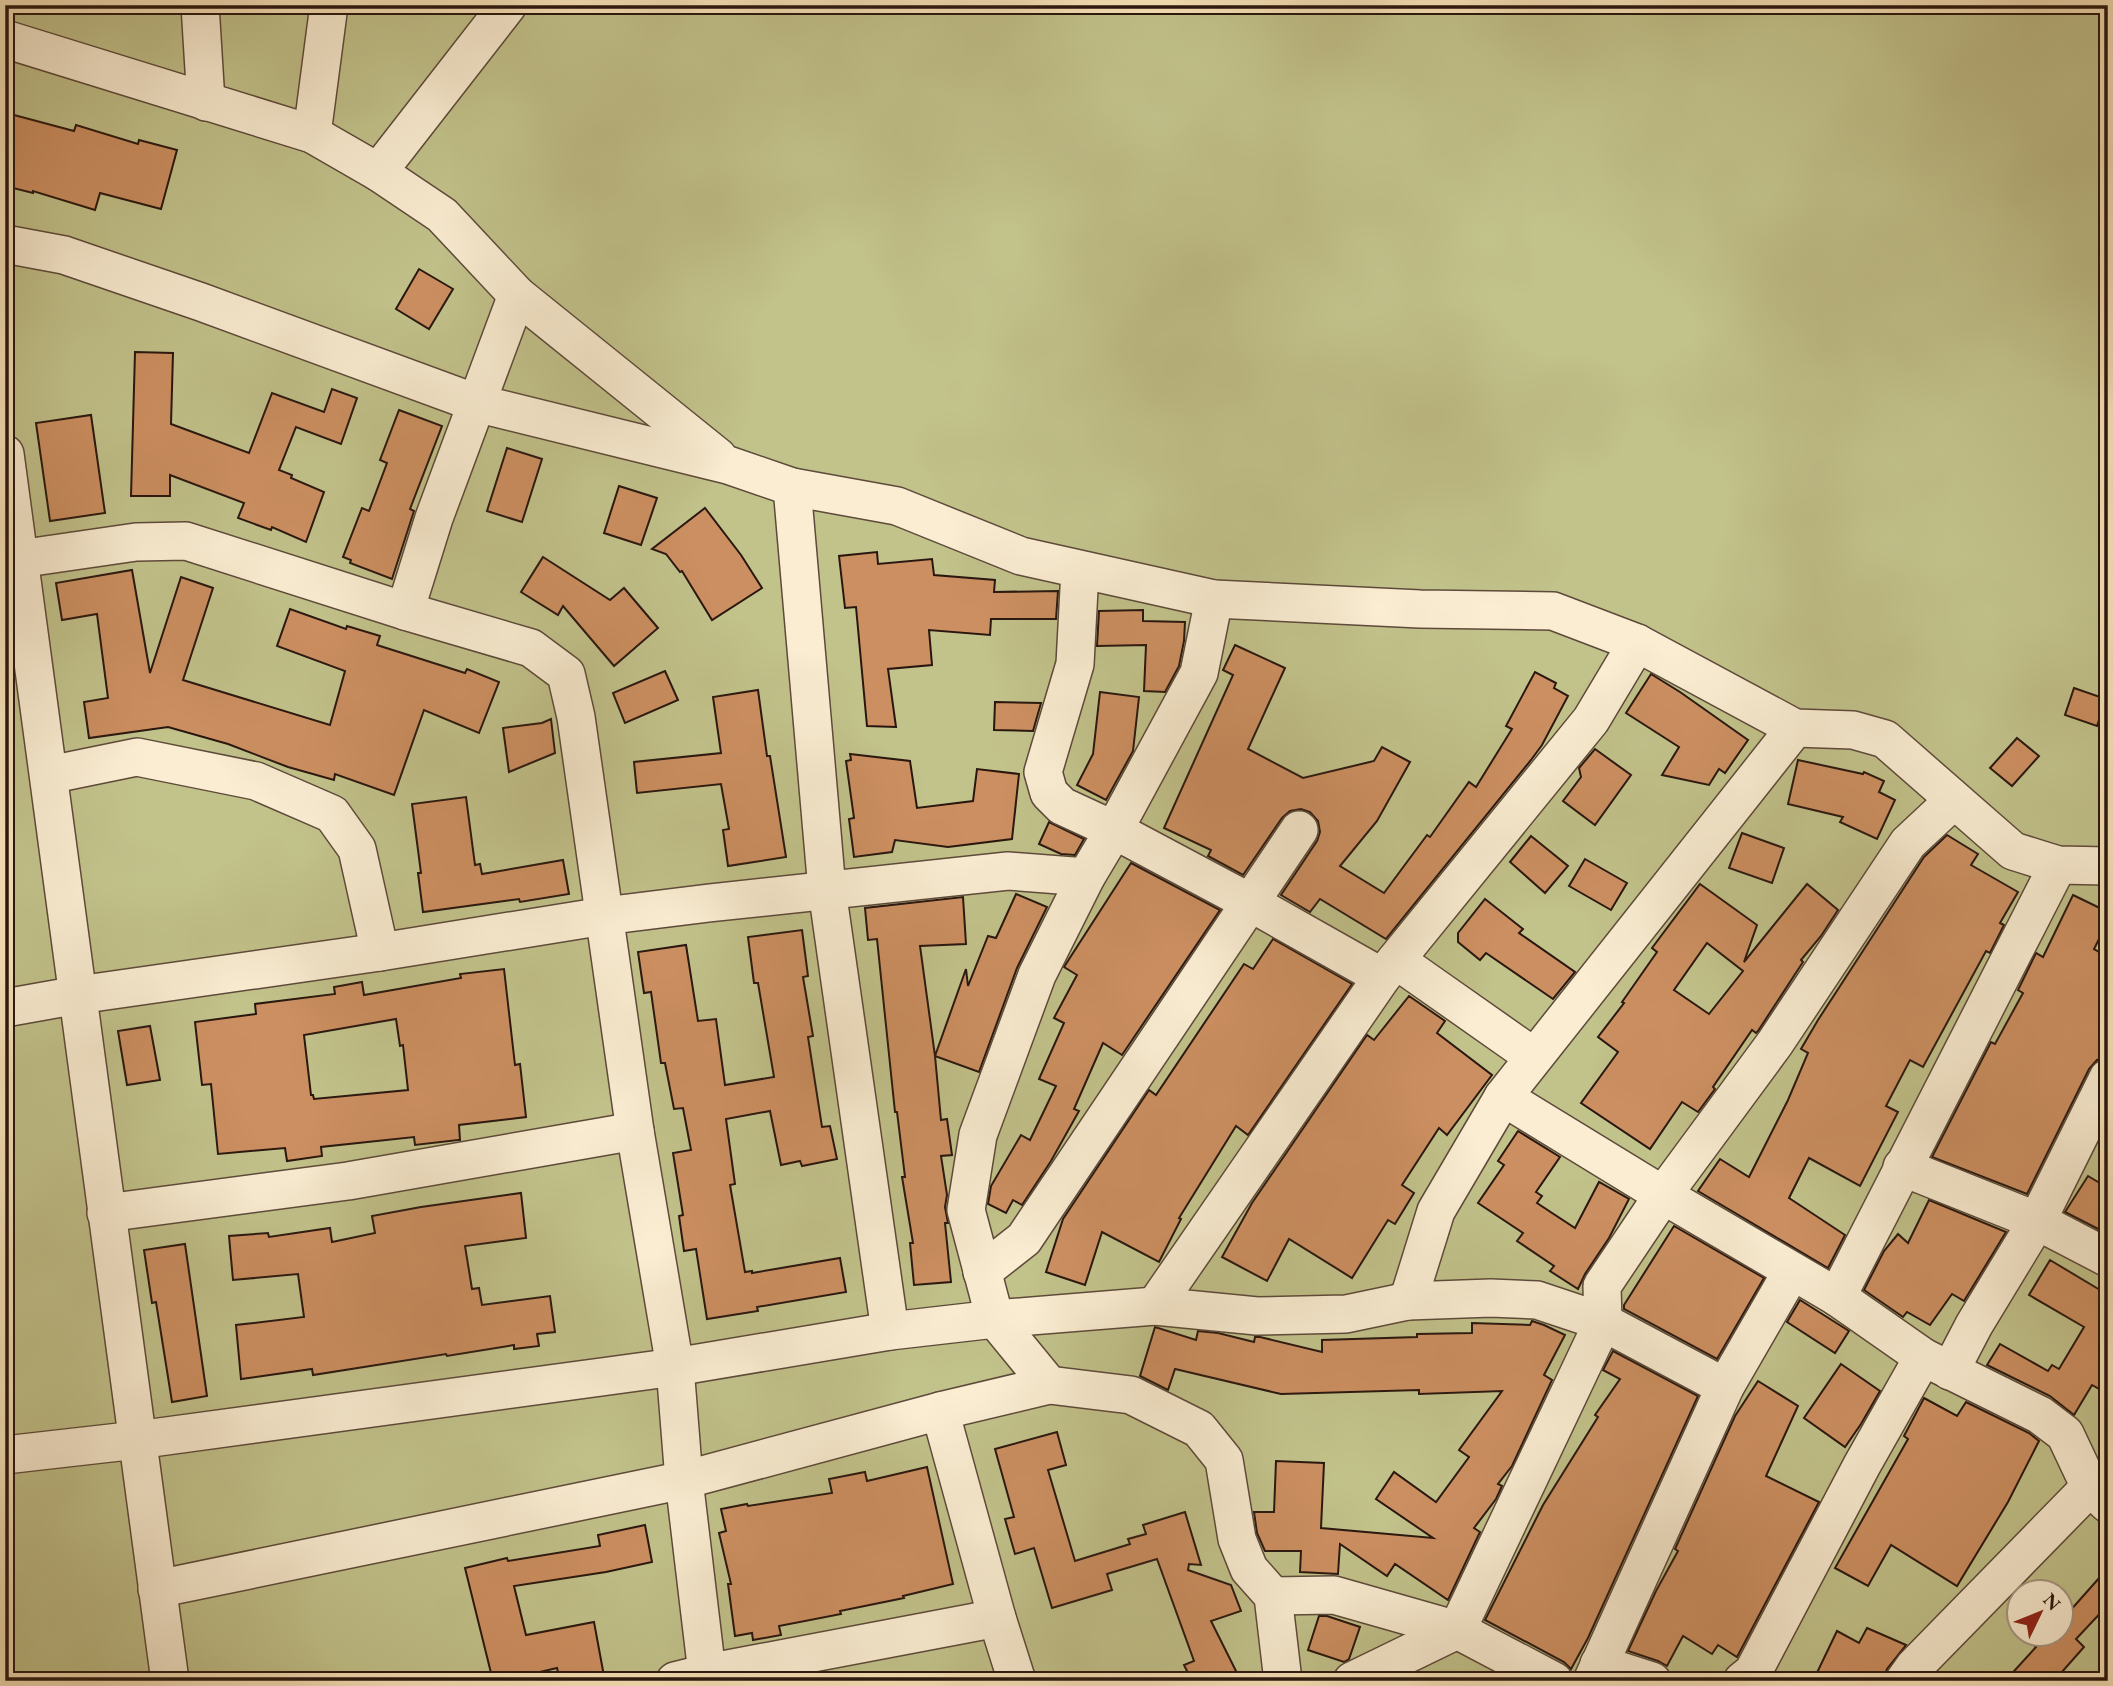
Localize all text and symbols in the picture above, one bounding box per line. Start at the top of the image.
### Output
north arrow [2004,1578,2074,1648]
text: N [2038,1588,2067,1616]

